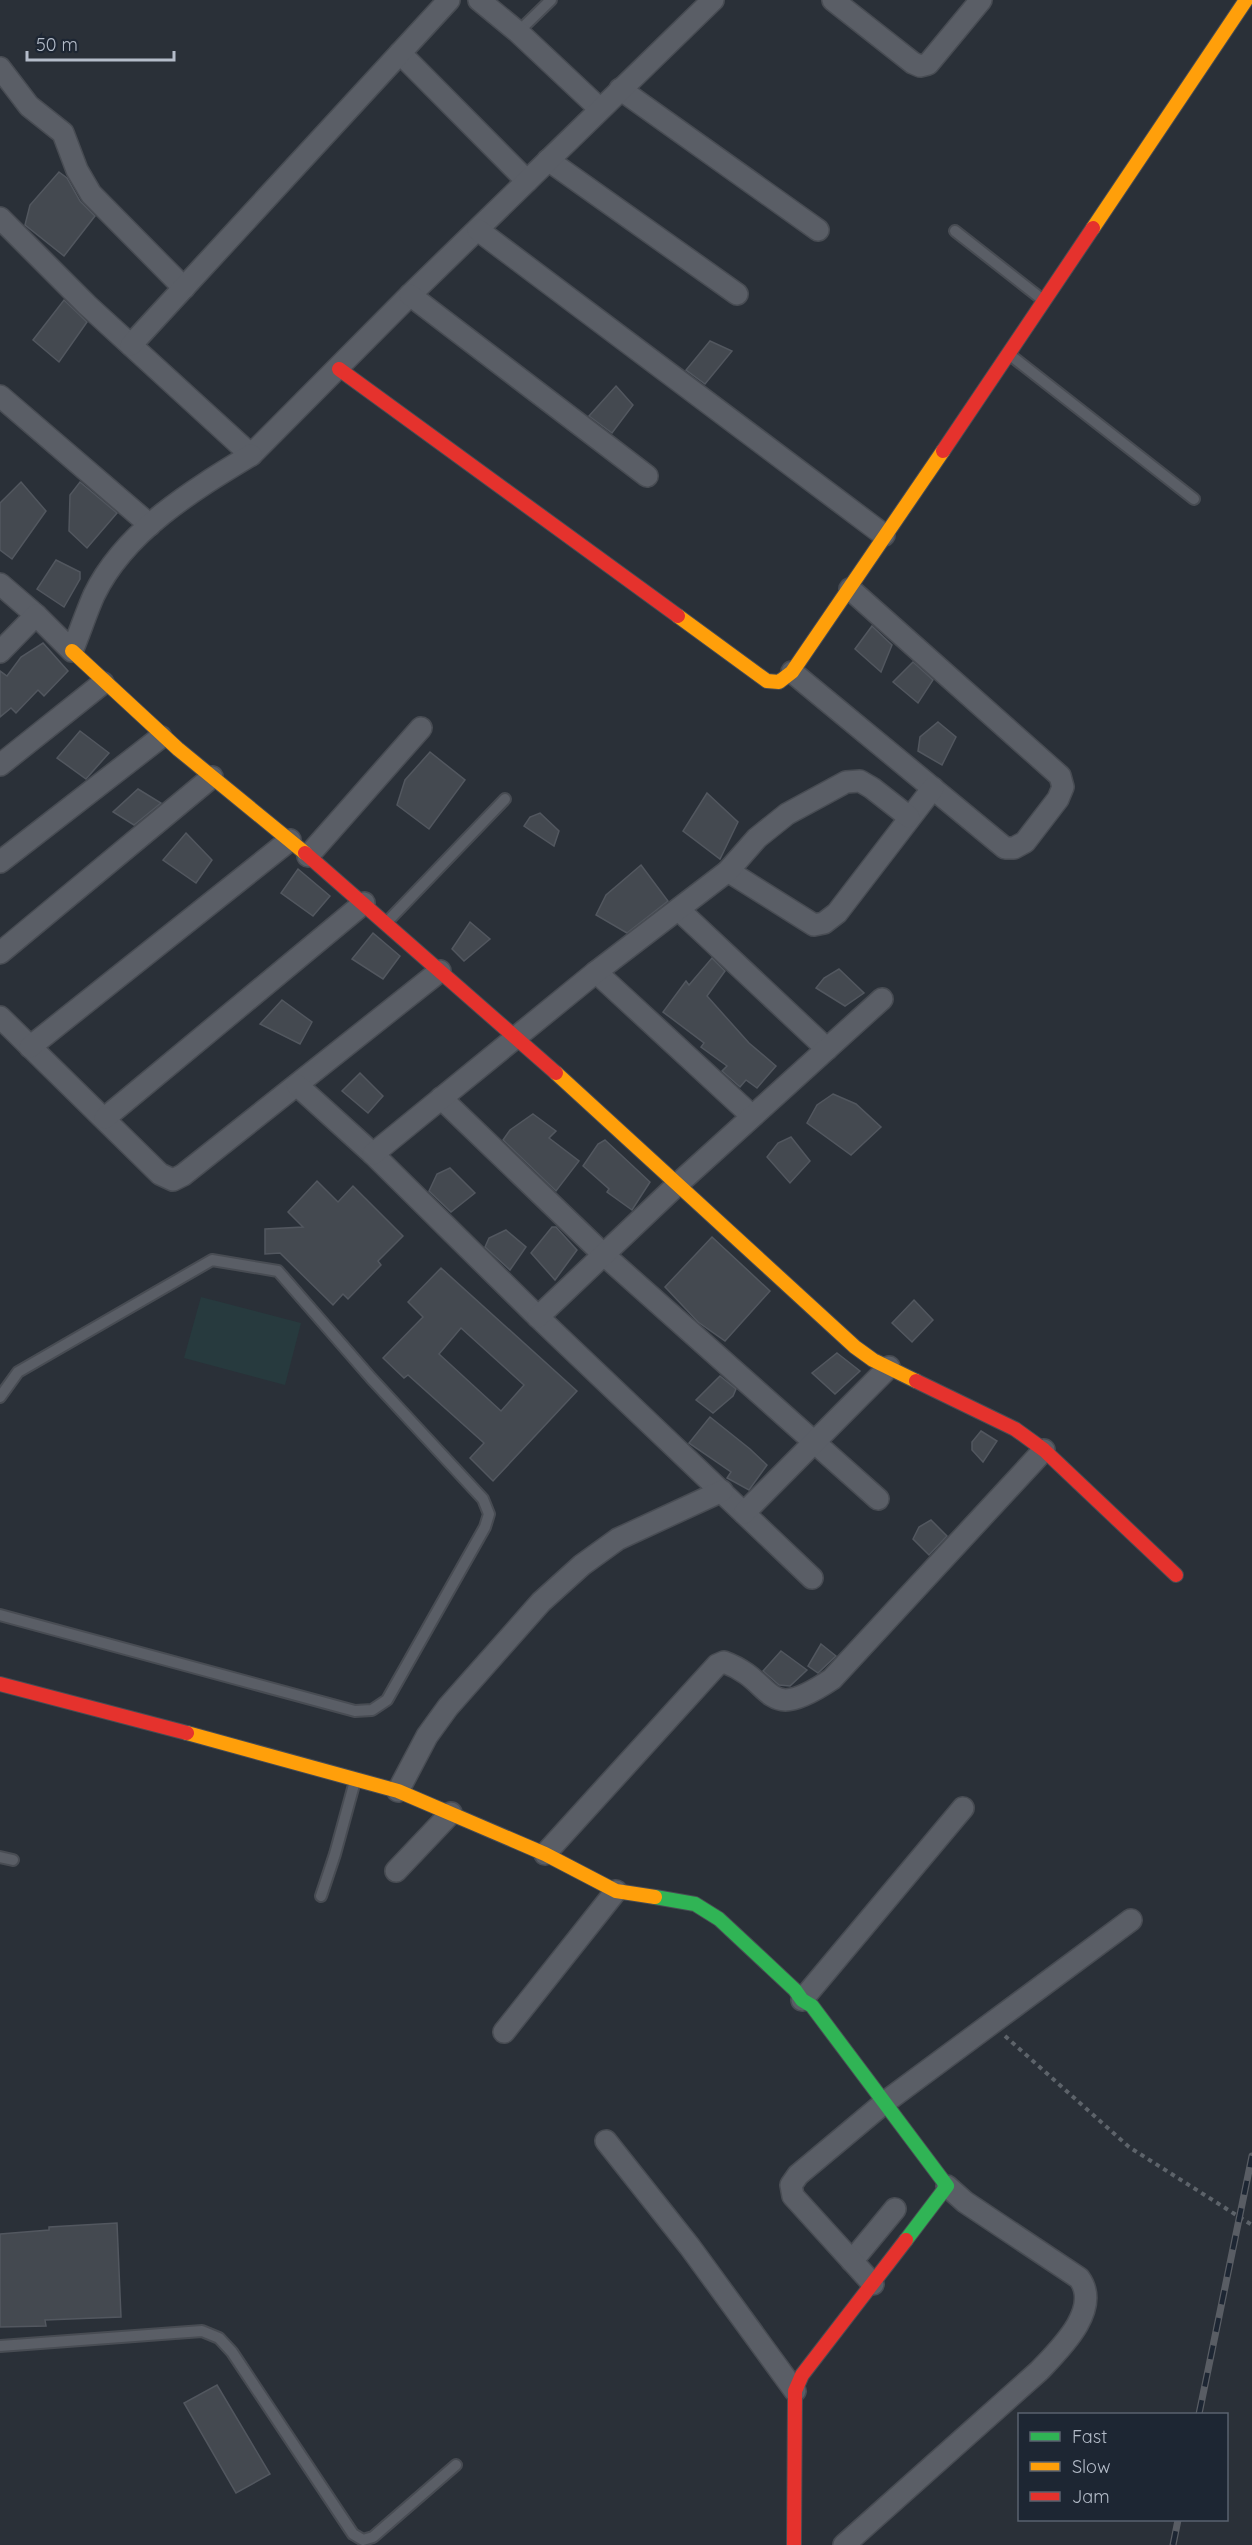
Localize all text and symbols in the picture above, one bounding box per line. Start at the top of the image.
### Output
scale bar [27,24,174,62]
text: 50 m [36,33,78,56]
legend [1018,2413,1228,2521]
text: Fast [1072,2425,1107,2448]
text: Slow [1072,2455,1110,2478]
text: Jam [1072,2485,1110,2508]

